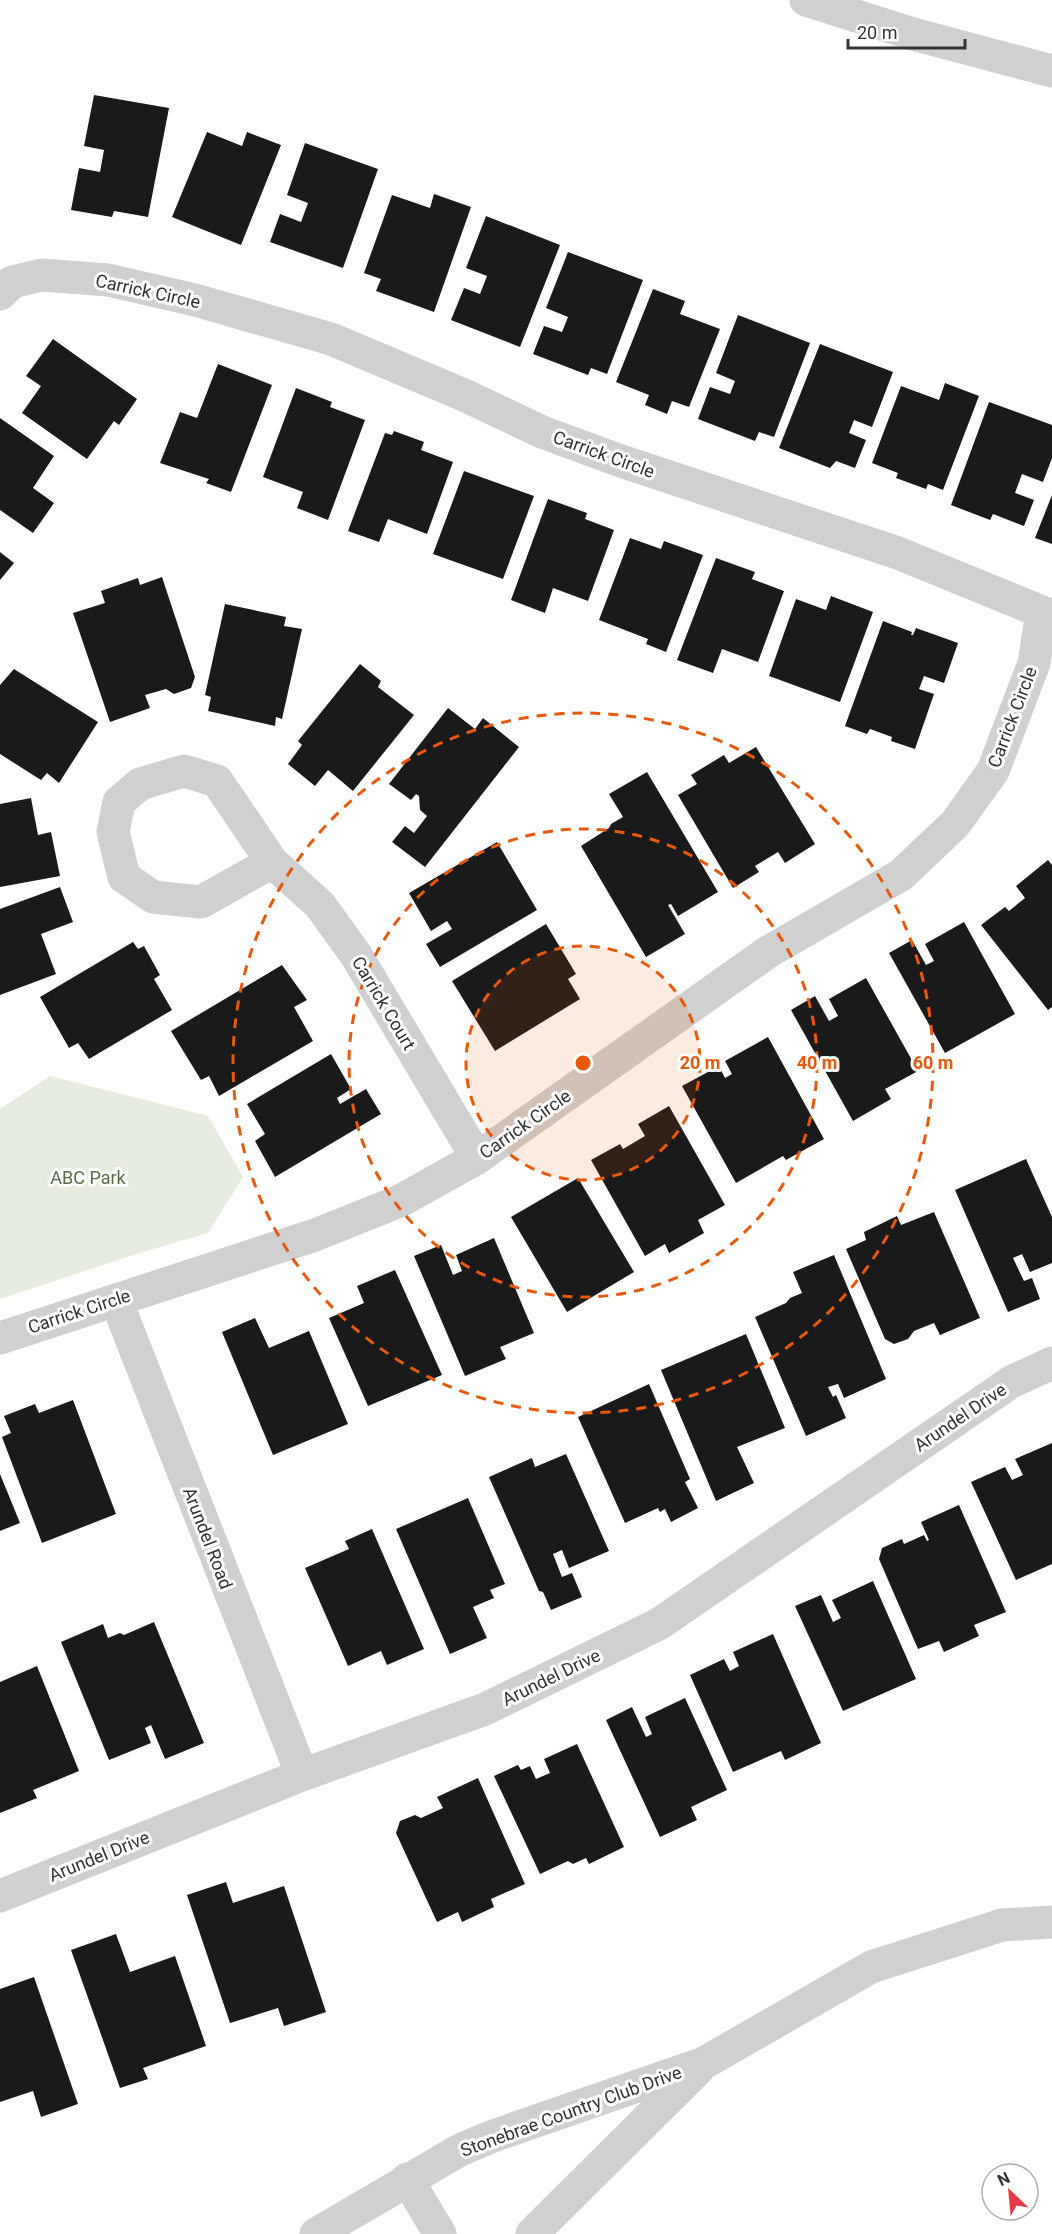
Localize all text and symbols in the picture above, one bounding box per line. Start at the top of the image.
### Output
scale bar [848,12,965,50]
text: 20 m [857,22,897,43]
street label: Carrick Circle [94,270,202,312]
street label: Carrick Circle [550,426,658,482]
street label: Carrick Circle [983,664,1041,770]
street label: Carrick Court [348,952,420,1054]
text: 20 m [680,1052,720,1073]
text: 40 m [797,1052,837,1073]
text: 60 m [913,1052,953,1073]
centre of rings [573,1053,593,1073]
street label: Carrick Circle [475,1085,575,1163]
park label: ABC Park [50,1167,127,1188]
street label: Carrick Circle [25,1285,133,1337]
street label: Arundel Drive [910,1378,1010,1456]
street label: Arundel Road [179,1484,237,1592]
street label: Arundel Drive [498,1644,604,1710]
street label: Arundel Drive [46,1826,152,1886]
street label: Stonebrae Country Club Drive [458,2061,684,2161]
north arrow [980,2162,1040,2222]
text: N [994,2168,1013,2190]

